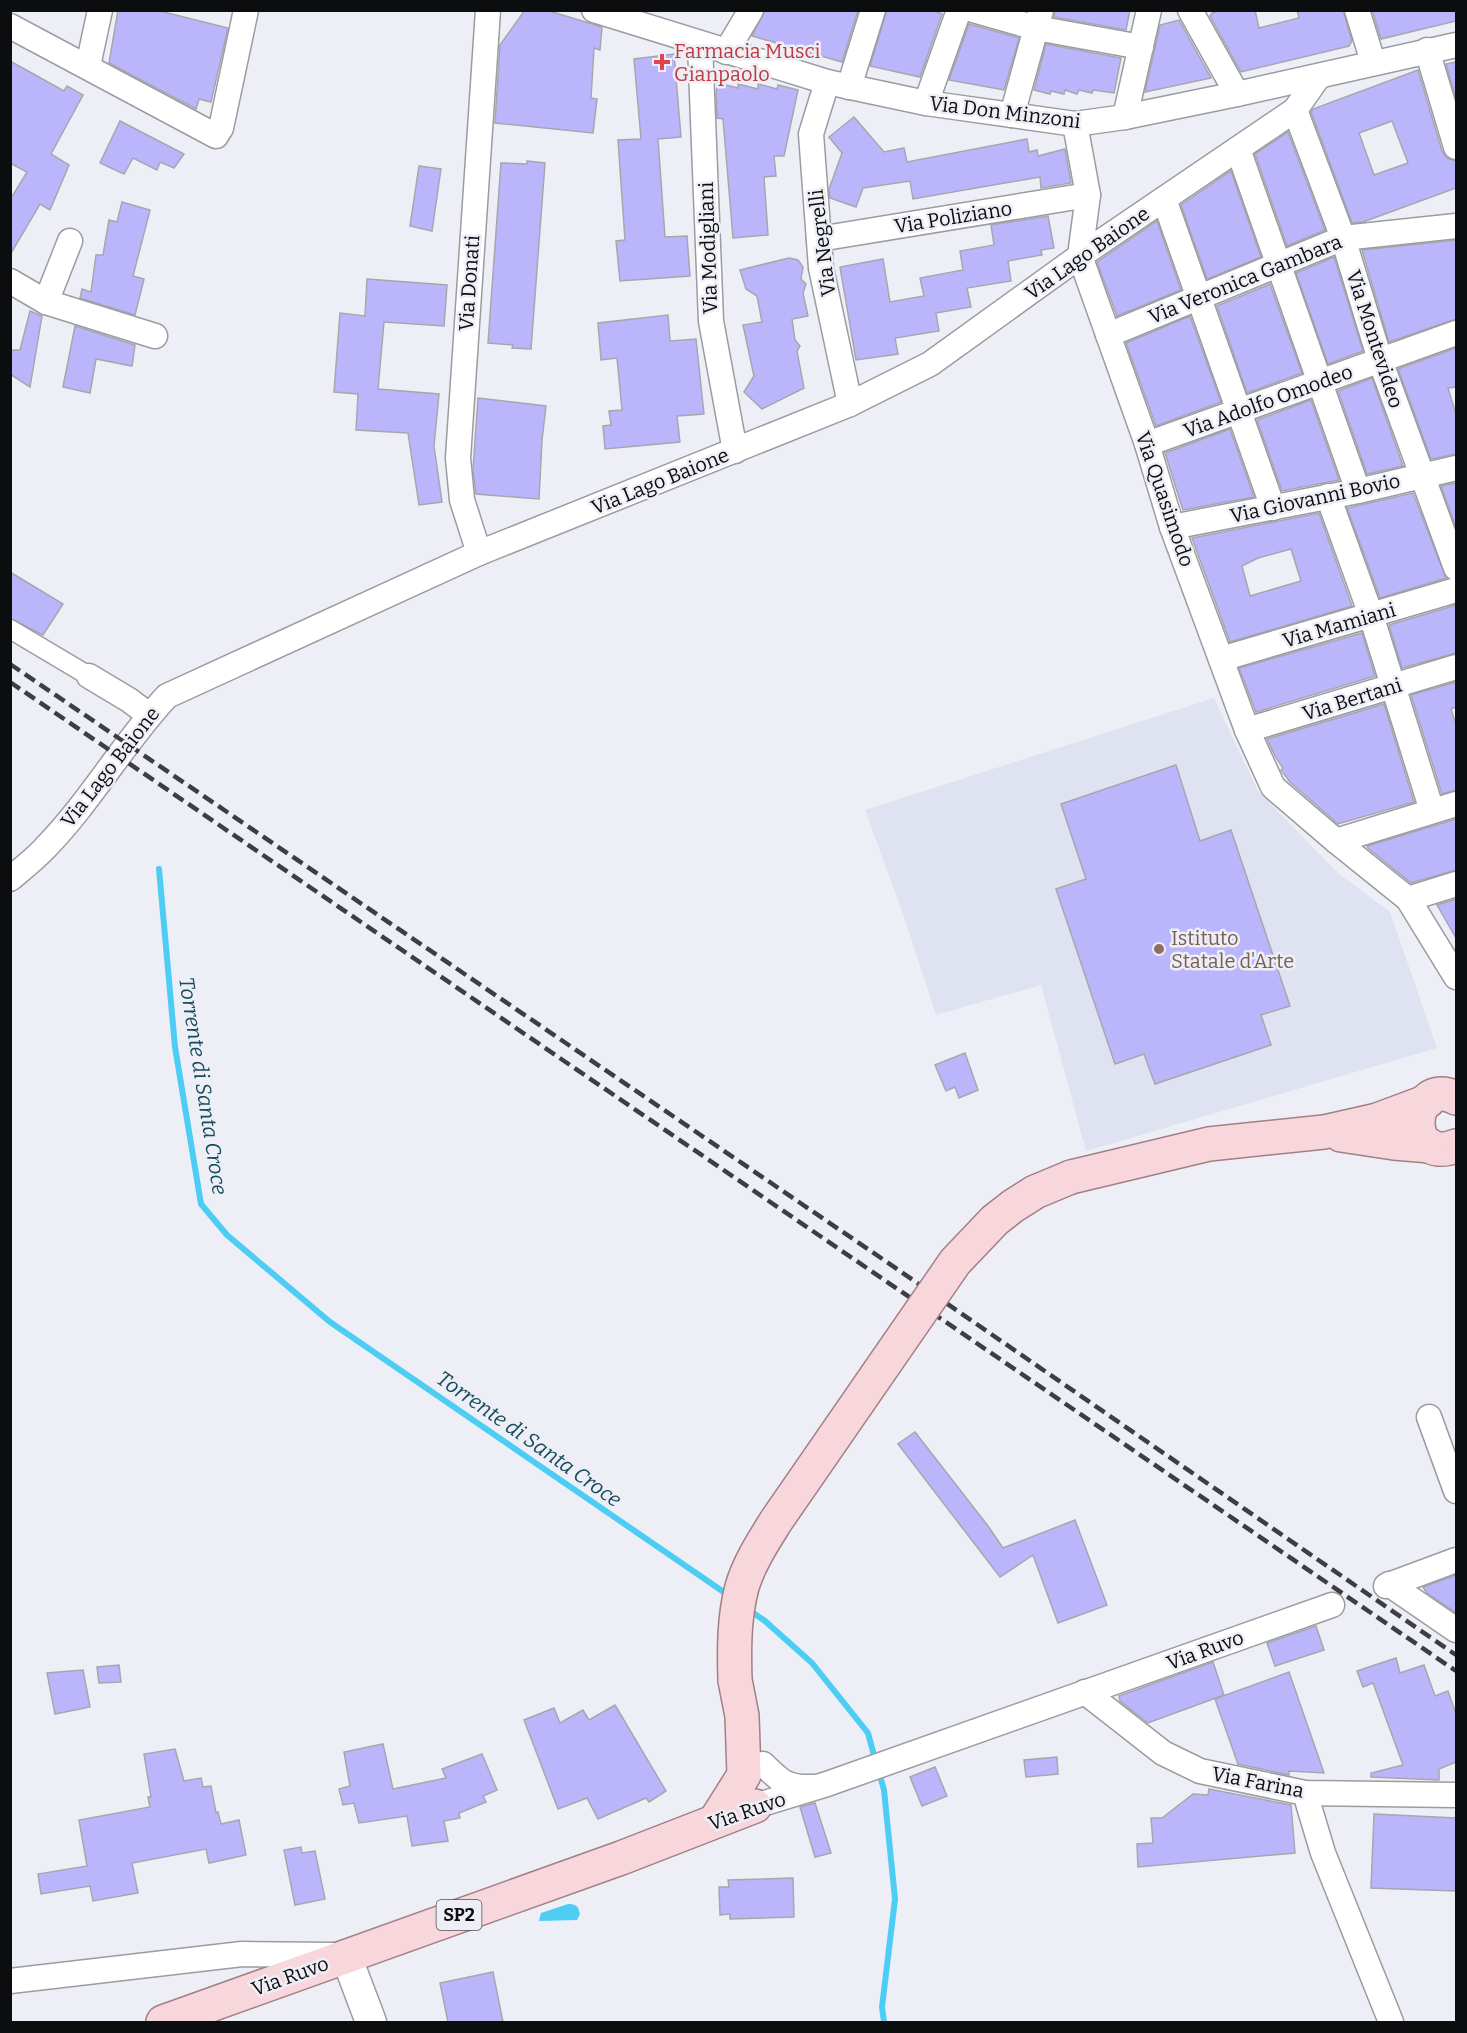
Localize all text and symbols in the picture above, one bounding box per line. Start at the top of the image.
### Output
place label: Farmacia Musci Gianpaolo [674,39,821,86]
marker: Farmacia Musci Gianpaolo [655,55,669,69]
street label: Via Don Minzoni [928,91,1082,133]
street label: Via Modigliani [694,181,722,315]
street label: Via Negrelli [804,188,840,298]
street label: Via Poliziano [892,196,1014,238]
street label: Via Lago Baione [1020,201,1154,305]
street label: Via Veronica Gambara [1145,229,1345,329]
street label: Via Donati [454,234,484,332]
street label: Via Montevideo [1341,267,1409,411]
street label: Via Adolfo Omodeo [1180,359,1356,443]
street label: Via Quasimodo [1131,428,1199,570]
street label: Via Lago Baione [588,442,732,520]
street label: Via Giovanni Bovio [1228,468,1402,528]
street label: Via Mamiani [1280,597,1398,653]
street label: Via Bertani [1299,673,1405,725]
street label: Via Lago Baione [56,702,164,832]
place label: Istituto Statale d'Arte [1171,926,1294,973]
marker: Istituto Statale d'Arte [1152,942,1166,956]
water label: Torrente di Santa Croce [173,975,233,1197]
water label: Torrente di Santa Croce [432,1365,627,1513]
street label: Via Ruvo [1163,1625,1247,1675]
street label: Via Farina [1210,1761,1306,1803]
street label: Via Ruvo [705,1787,789,1835]
road number: SP2 [436,1900,482,1930]
street label: Via Ruvo [248,1951,332,2001]

